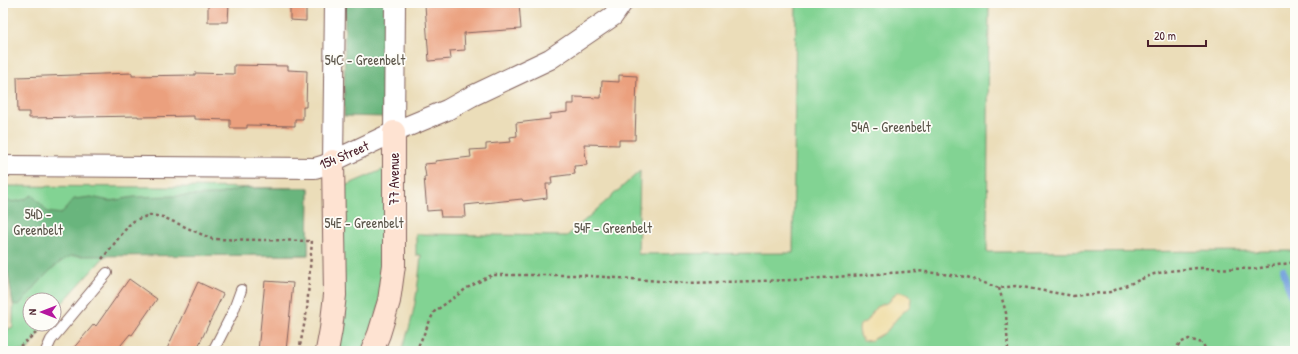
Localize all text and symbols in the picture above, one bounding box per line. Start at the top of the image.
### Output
scale bar [1148,22,1206,48]
text: 20 m [1154,27,1176,44]
park label: 54C - Greenbelt [325,50,405,69]
park label: 54A - Greenbelt [851,117,931,136]
street label: 154 Street [316,136,372,173]
street label: 77 Avenue [384,152,403,205]
park label: 54D - Greenbelt [13,204,63,239]
park label: 54E - Greenbelt [325,213,404,232]
park label: 54F - Greenbelt [574,218,652,237]
north arrow [22,292,62,332]
text: N [25,309,39,315]

